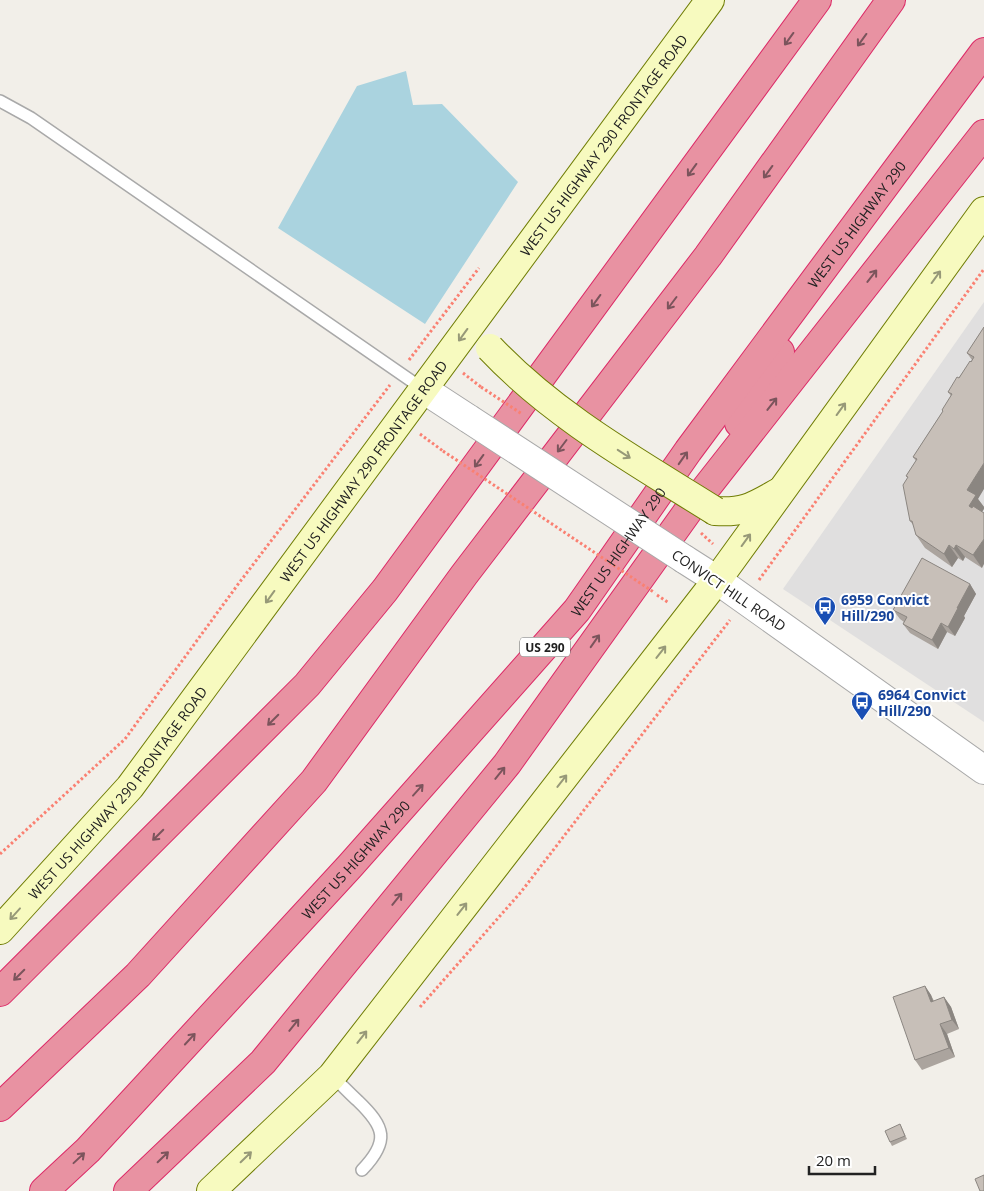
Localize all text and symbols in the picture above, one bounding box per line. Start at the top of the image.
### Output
street label: WEST US HIGHWAY 290 FRONTAGE ROAD [515,30,691,260]
one-way arrow [783,32,794,45]
one-way arrow [857,33,867,47]
street label: WEST US HIGHWAY 290 [803,157,910,291]
one-way arrow [687,163,698,176]
one-way arrow [763,165,773,179]
one-way arrow [867,270,878,283]
one-way arrow [931,271,942,284]
one-way arrow [591,294,601,308]
one-way arrow [666,296,677,309]
one-way arrow [458,328,468,342]
street label: WEST US HIGHWAY 290 FRONTAGE ROAD [275,356,451,586]
one-way arrow [766,397,777,410]
one-way arrow [836,402,846,416]
one-way arrow [557,439,568,452]
one-way arrow [617,449,631,459]
one-way arrow [678,452,688,466]
one-way arrow [474,454,485,467]
street label: WEST US HIGHWAY 290 [566,483,670,620]
one-way arrow [741,533,751,547]
street label: CONVICT HILL ROAD [668,545,790,635]
one-way arrow [265,590,275,604]
place label: 6959 Convict Hill/290 [841,590,929,625]
bus stop icon: 6959 Convict Hill/290 [813,595,837,626]
one-way arrow [590,635,600,649]
road number: US 290 [520,638,570,656]
one-way arrow [656,646,667,659]
street label: WEST US HIGHWAY 290 FRONTAGE ROAD [24,682,211,903]
place label: 6964 Convict Hill/290 [878,685,966,720]
bus stop icon: 6964 Convict Hill/290 [850,690,874,721]
one-way arrow [267,713,279,726]
one-way arrow [494,767,505,780]
one-way arrow [556,774,567,787]
one-way arrow [412,783,424,796]
street label: WEST US HIGHWAY 290 [297,796,414,923]
one-way arrow [152,828,164,841]
one-way arrow [391,893,402,906]
one-way arrow [457,902,467,916]
one-way arrow [9,907,20,920]
one-way arrow [13,968,25,981]
one-way arrow [288,1019,299,1032]
one-way arrow [357,1031,368,1044]
one-way arrow [184,1033,196,1045]
scale bar [809,1144,875,1176]
text: 20 m [816,1150,851,1170]
one-way arrow [157,1151,169,1163]
one-way arrow [240,1151,253,1163]
one-way arrow [73,1152,86,1164]

